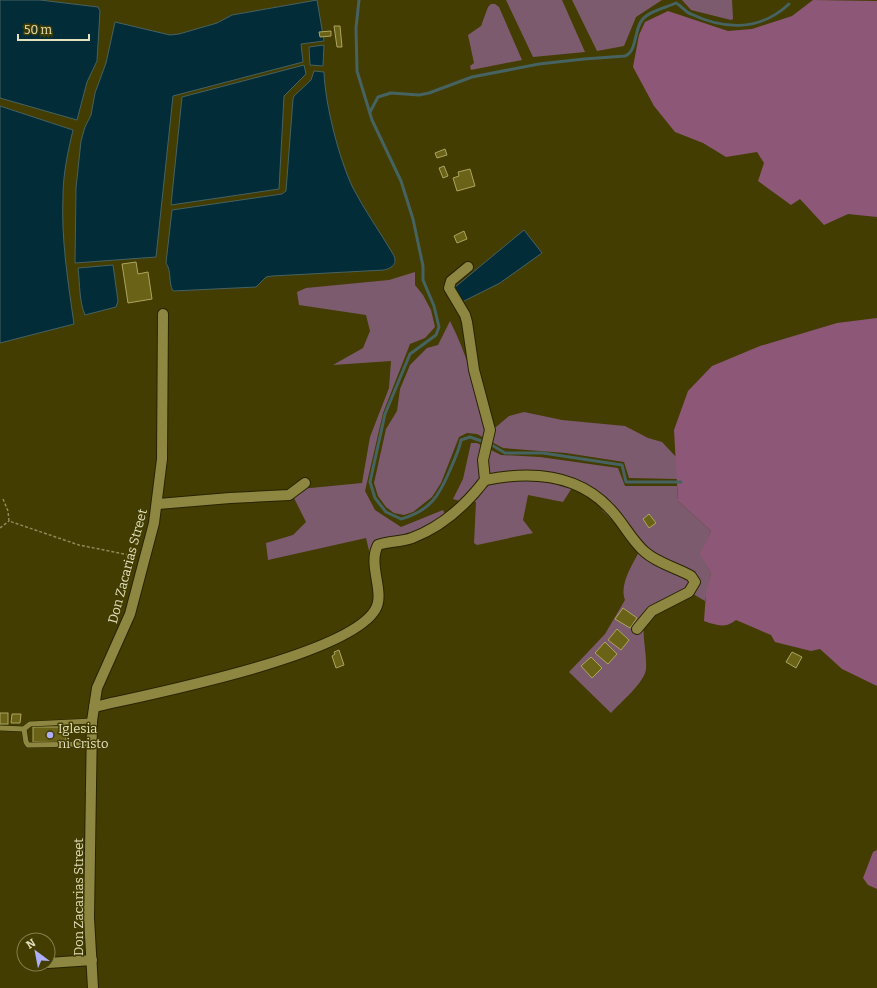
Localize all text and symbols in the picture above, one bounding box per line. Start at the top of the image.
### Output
scale bar [18,16,89,42]
text: 50 m [24,23,53,37]
street label: Don Zacarias Street [105,507,150,625]
place label: Iglesia ni Cristo [58,721,108,751]
marker: Iglesia ni Cristo [45,730,55,740]
street label: Don Zacarias Street [71,838,86,956]
north arrow [16,932,56,972]
text: N [24,936,38,952]

